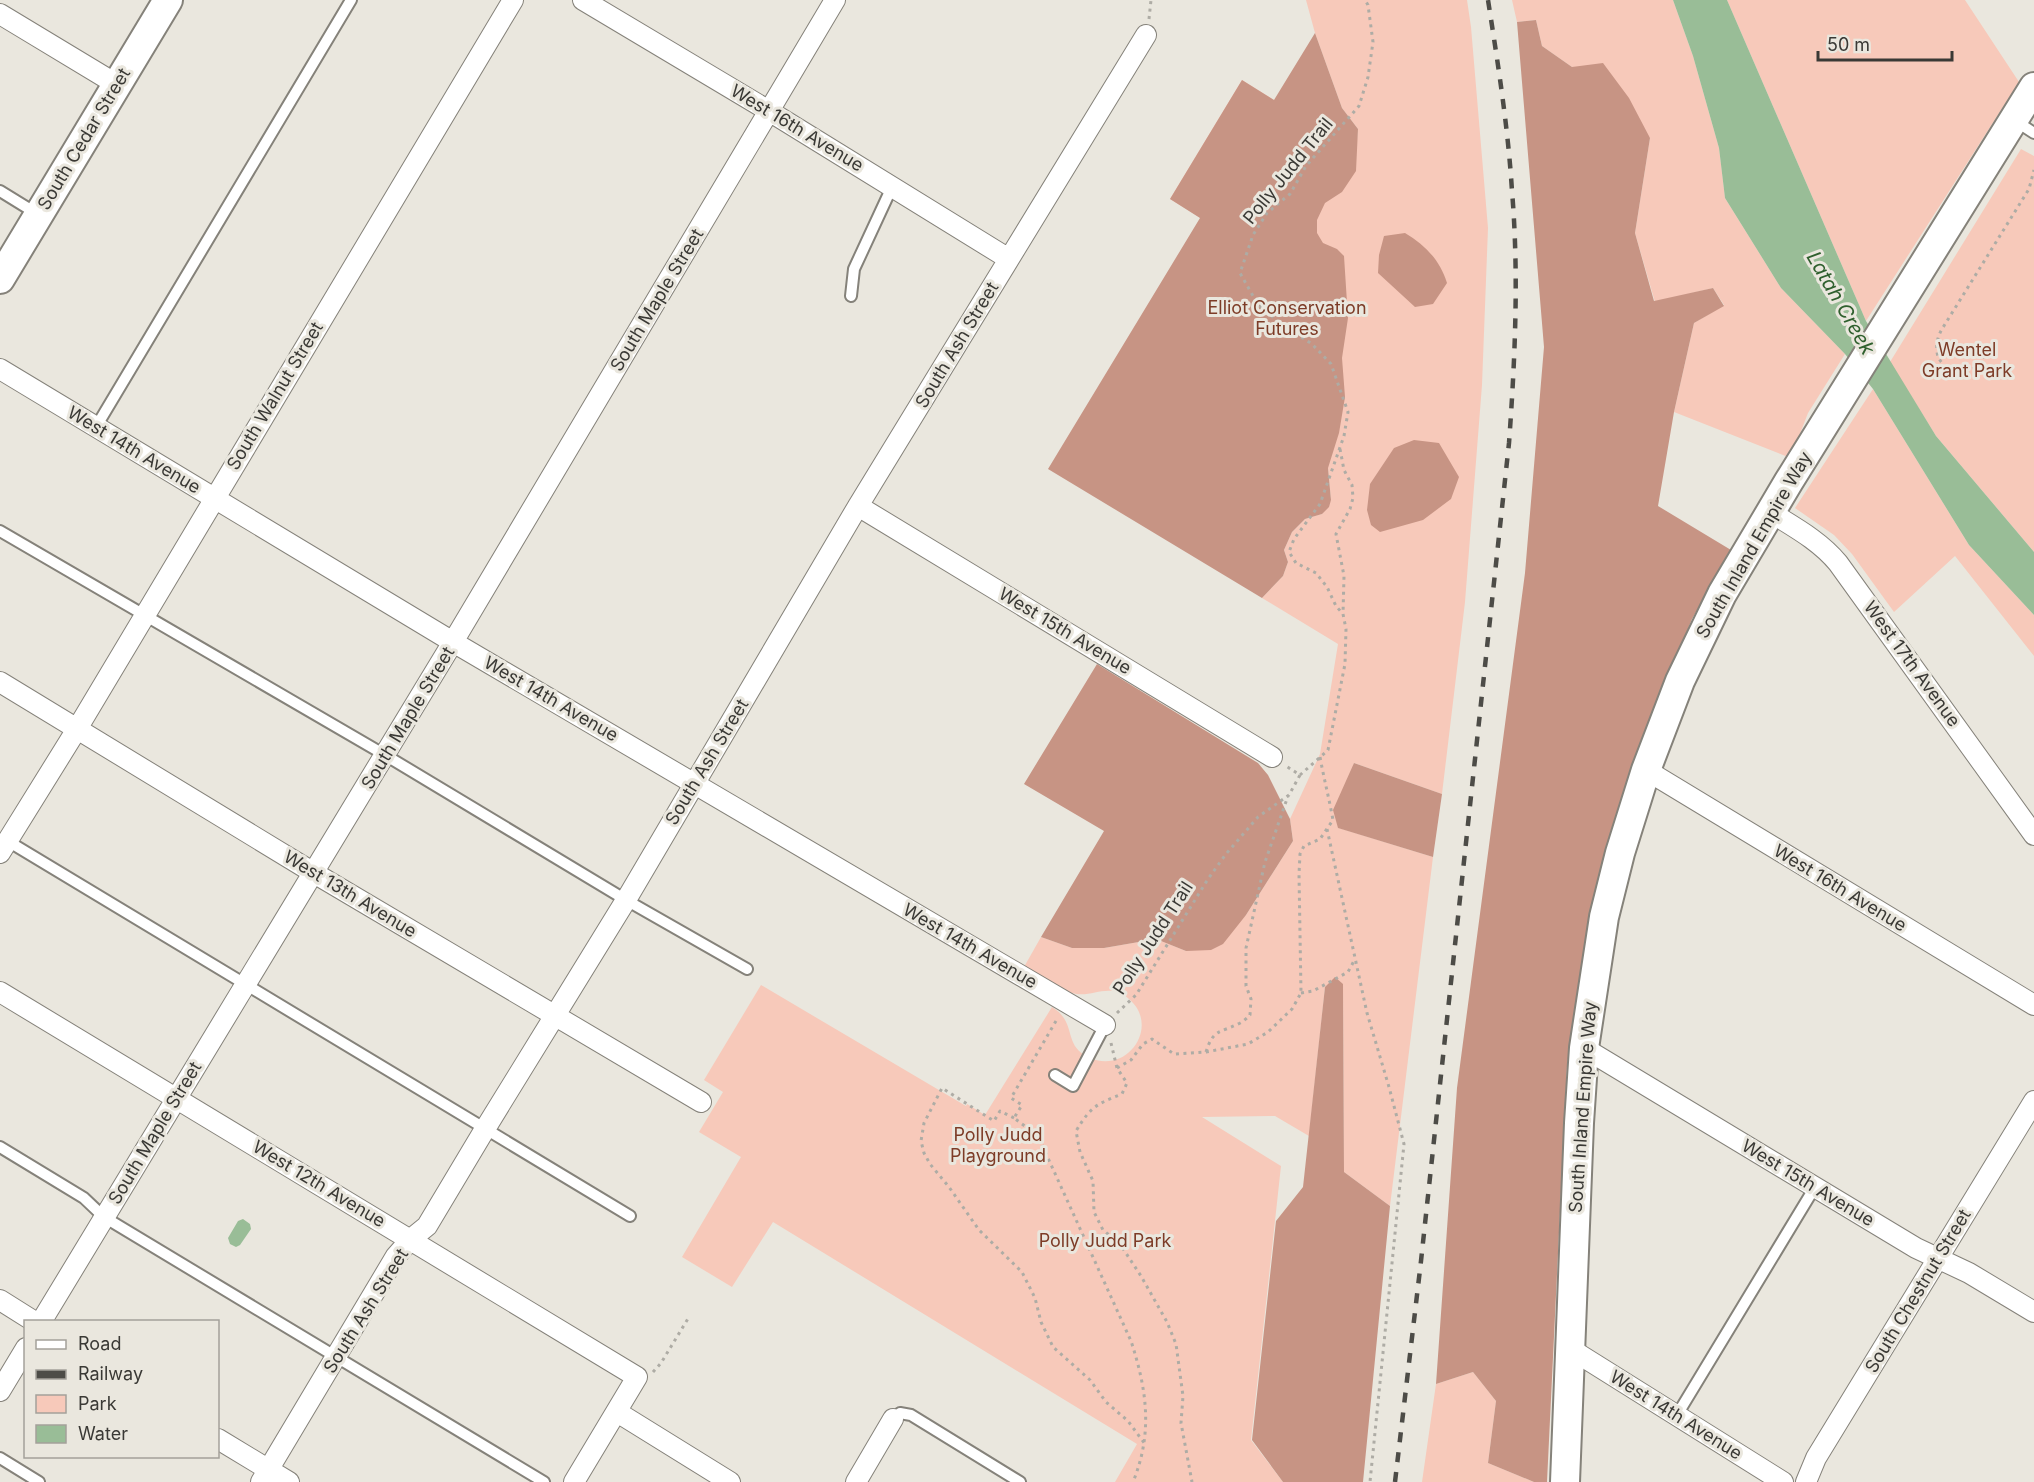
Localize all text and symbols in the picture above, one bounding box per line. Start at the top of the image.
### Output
scale bar [1818,24,1952,62]
text: 50 m [1827,34,1870,55]
street label: South Cedar Street [33,64,134,214]
street label: West 16th Avenue [727,80,867,175]
street label: Polly Judd Trail [1238,113,1337,228]
street label: South Maple Street [606,225,708,375]
water label: Latah Creek [1802,247,1881,360]
street label: South Ash Street [911,278,1002,411]
park label: Elliot Conservation Futures [1207,297,1367,339]
street label: South Walnut Street [222,318,327,474]
park label: Wentel Grant Park [1922,339,2012,381]
street label: West 14th Avenue [64,402,205,498]
street label: South Inland Empire Way [1691,448,1816,642]
street label: West 15th Avenue [995,583,1135,678]
street label: West 17th Avenue [1860,597,1965,731]
street label: South Maple Street [357,643,459,793]
street label: West 14th Avenue [480,652,622,746]
street label: South Ash Street [661,695,752,828]
street label: West 16th Avenue [1770,840,1910,935]
street label: West 13th Avenue [280,846,420,941]
street label: Polly Judd Trail [1108,877,1197,998]
street label: West 14th Avenue [899,899,1041,993]
street label: South Inland Empire Way [1565,1000,1600,1213]
street label: South Maple Street [104,1058,206,1208]
park label: Polly Judd Playground [950,1124,1046,1166]
street label: West 15th Avenue [1738,1135,1878,1230]
street label: West 12th Avenue [249,1136,389,1231]
street label: South Chestnut Street [1860,1205,1975,1376]
park label: Polly Judd Park [1039,1230,1171,1251]
street label: South Ash Street [319,1244,412,1377]
legend [24,1320,219,1458]
text: Road [78,1333,121,1354]
text: Railway [78,1363,143,1384]
street label: West 14th Avenue [1606,1366,1746,1464]
text: Park [78,1393,117,1414]
text: Water [78,1423,128,1444]

